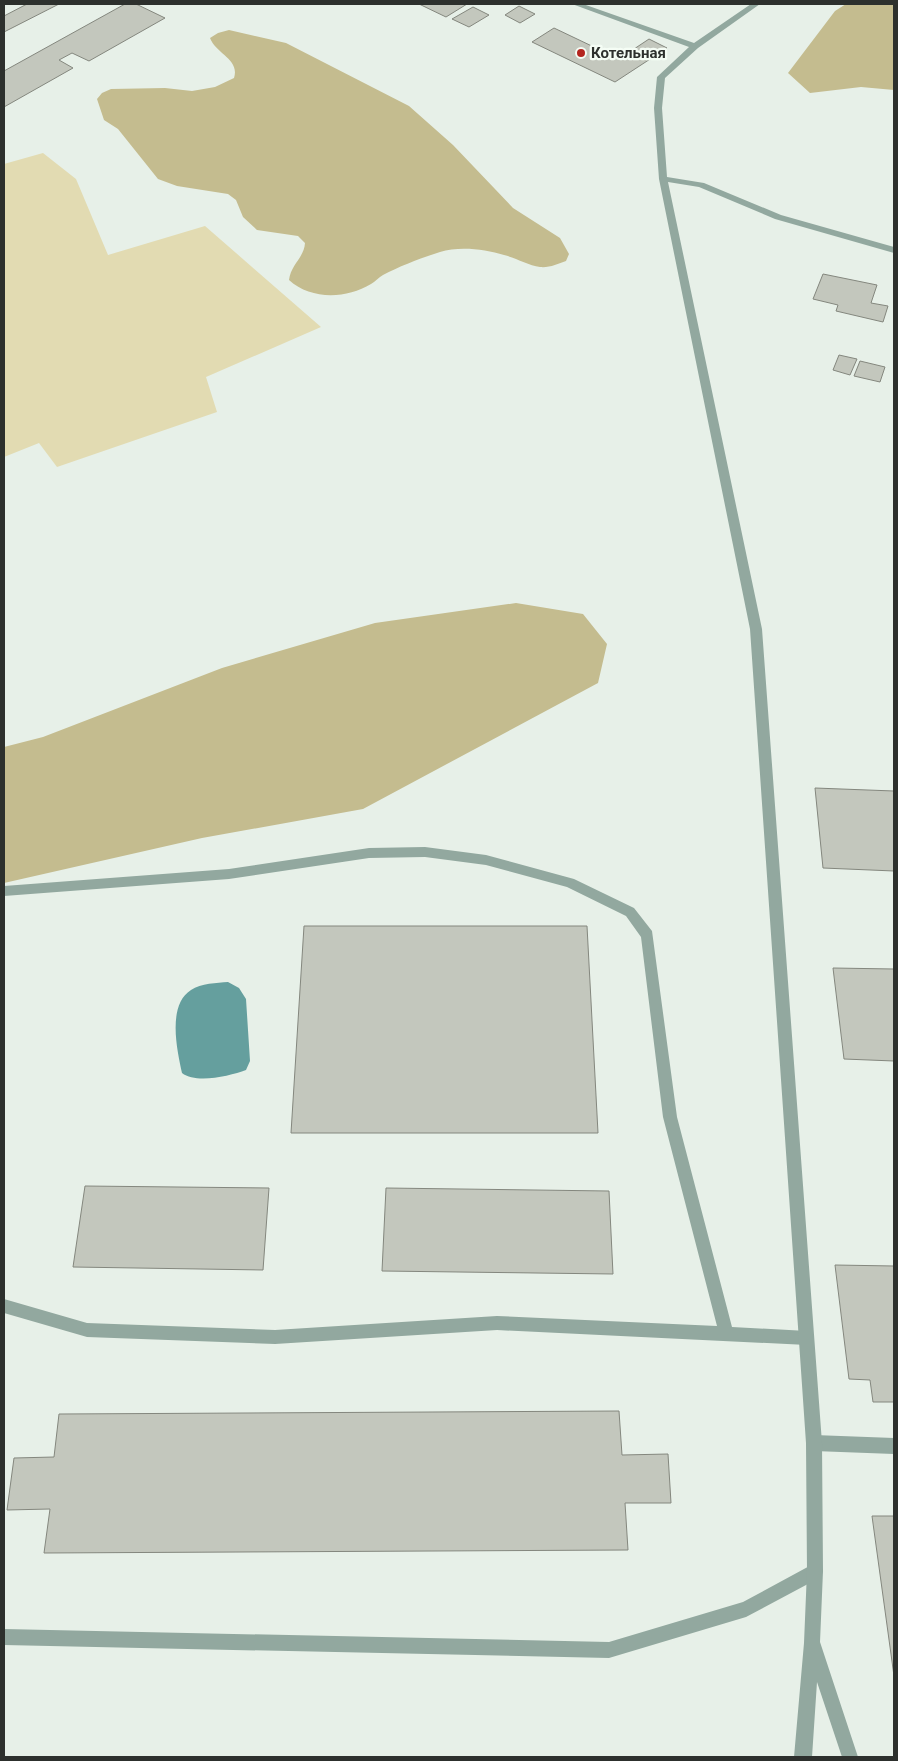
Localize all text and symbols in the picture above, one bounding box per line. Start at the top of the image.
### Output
place label: Котельная [591,44,666,62]
marker: Котельная [575,47,587,59]

